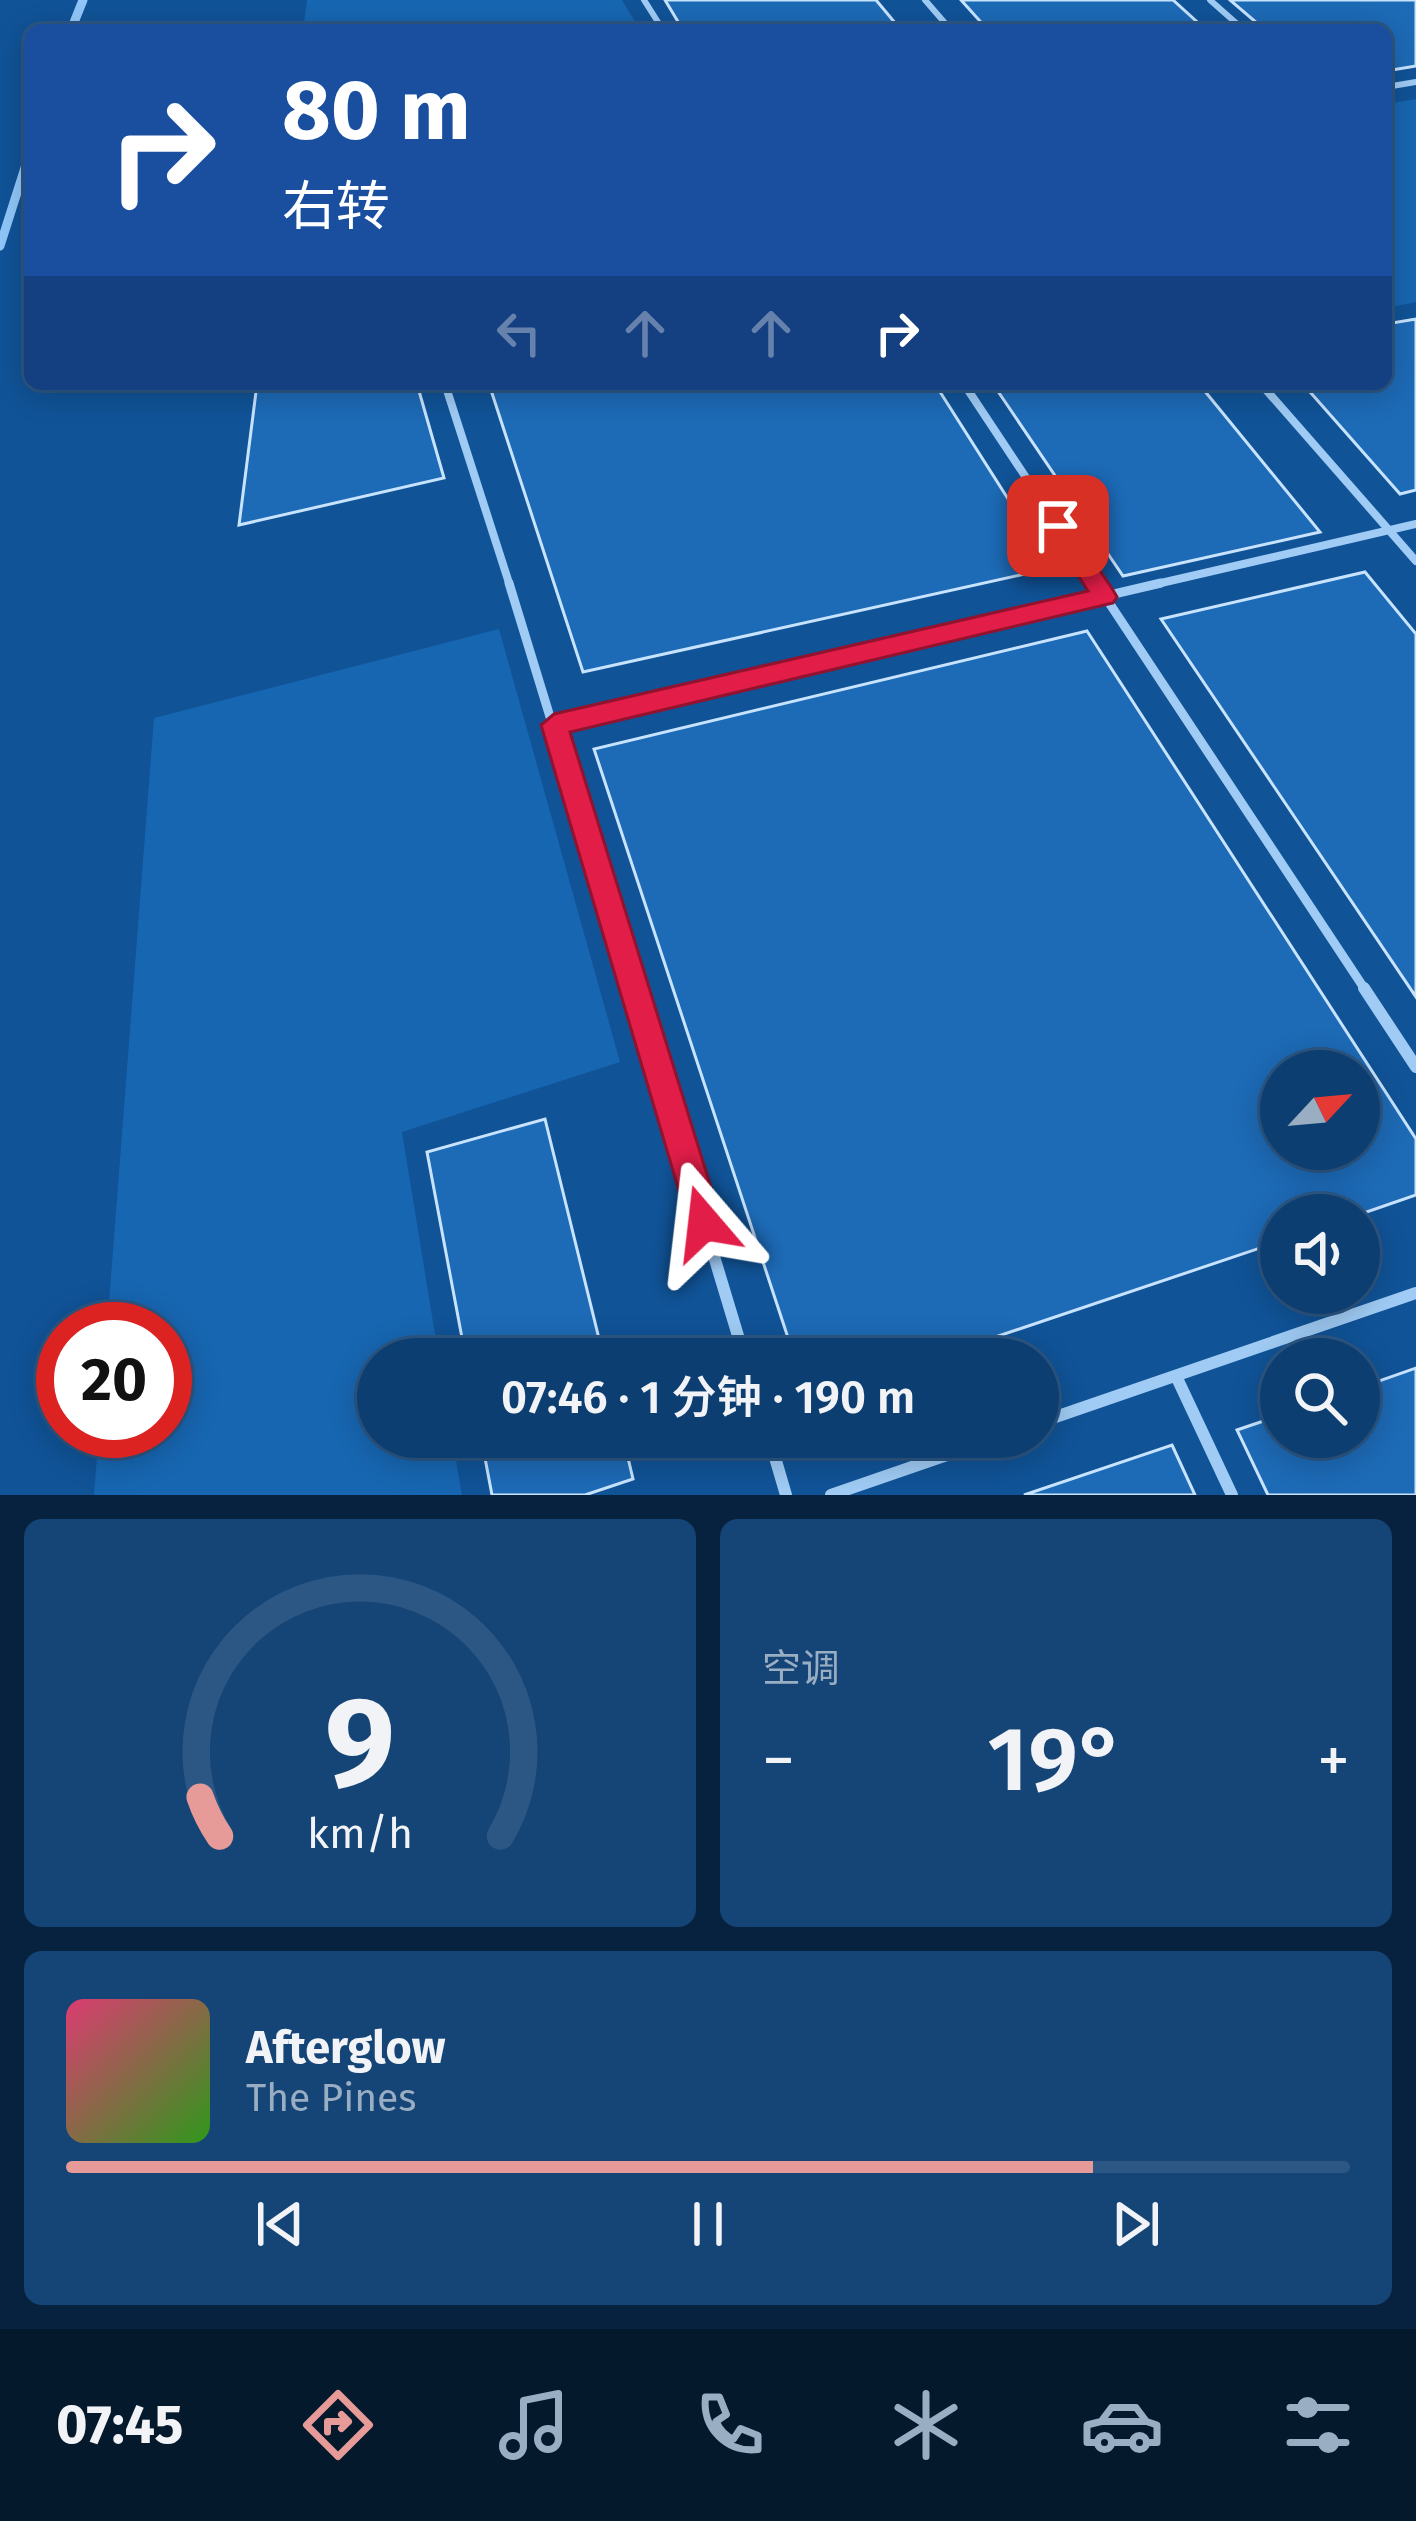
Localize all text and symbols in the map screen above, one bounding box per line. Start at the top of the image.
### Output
text: 80 m [282,60,471,161]
icon: right [84,72,240,228]
text: 右转 [282,175,390,239]
icon: left [486,300,552,366]
icon: ahead [612,300,678,366]
icon: ahead [738,300,804,366]
icon: right [864,300,930,366]
pin [1007,475,1109,577]
icon: arrive [1025,493,1091,559]
north arrow [1260,1050,1380,1170]
map controls [1260,1050,1380,1458]
position arrow [641,1160,767,1286]
button: sound [1260,1194,1380,1314]
speed limit sign: 20 [36,1302,192,1458]
button: search [1260,1338,1380,1458]
text: 07:46 · 1 分钟 · 190 m [501,1371,915,1425]
text: 空调 [762,1646,840,1692]
text: 9 [325,1668,395,1818]
text: 19° [987,1706,1125,1814]
text: − [762,1721,795,1800]
text: + [1317,1721,1350,1800]
text: km/h [307,1808,413,1859]
text: Afterglow [246,2021,445,2075]
text: The Pines [246,2075,417,2121]
icon: previous [247,2191,313,2257]
icon: pause [675,2191,741,2257]
icon: next [1103,2191,1169,2257]
icon: directions [296,2383,380,2467]
icon: music [492,2383,576,2467]
icon: phone [688,2383,772,2467]
icon: climate [884,2383,968,2467]
icon: car [1080,2383,1164,2467]
icon: filters [1276,2383,1360,2467]
text: 07:45 [56,2393,183,2457]

